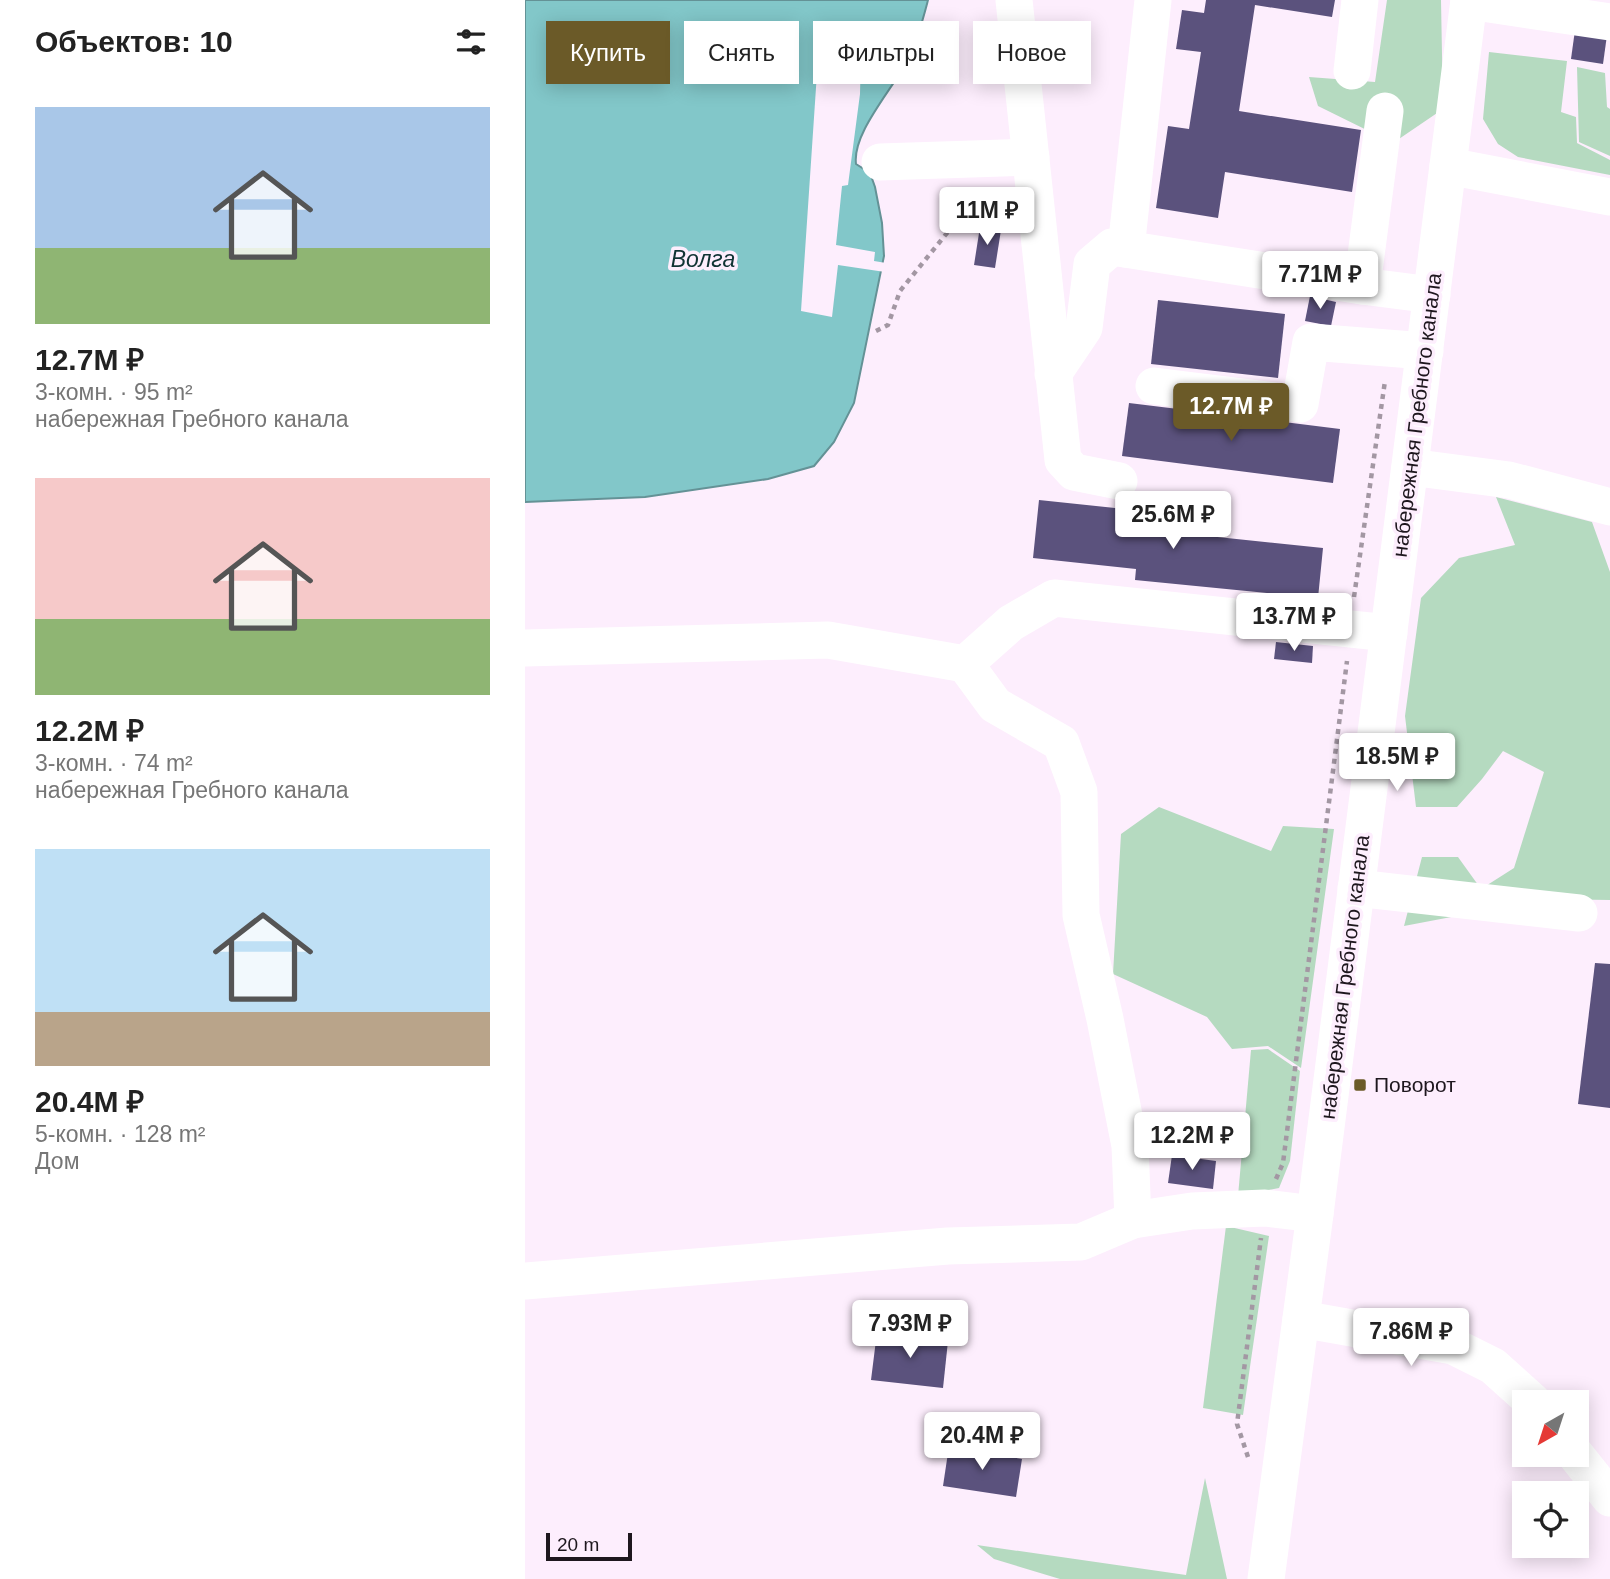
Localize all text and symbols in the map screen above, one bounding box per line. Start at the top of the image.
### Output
chip: Купить [546,21,670,84]
chip: Снять [684,21,799,84]
chip: Фильтры [813,21,959,84]
chip: Новое [973,21,1091,84]
icon: filters [452,23,490,61]
text: Объектов: 10 [35,25,233,58]
icon: home [200,152,326,278]
pin: 11M ₽ [938,188,1036,247]
text: 11M ₽ [955,197,1019,223]
water label: Волга [671,246,735,272]
pin: 7.71M ₽ [1255,252,1385,311]
text: 7.71M ₽ [1278,261,1362,287]
street label: набережная Гребного канала [1388,271,1445,558]
text: 12.7M ₽ [35,343,144,376]
text: 3-комн. · 95 m² [35,379,193,405]
pin: 12.7M ₽ [1166,384,1296,443]
text: 12.7M ₽ [1189,393,1273,419]
text: набережная Гребного канала [35,406,349,432]
pin: 25.6M ₽ [1108,491,1238,551]
text: 25.6M ₽ [1131,501,1215,527]
icon: home [200,523,326,649]
pin: 13.7M ₽ [1229,594,1359,653]
text: 13.7M ₽ [1252,603,1336,629]
text: 12.2M ₽ [35,714,144,747]
pin: 18.5M ₽ [1332,734,1462,793]
text: 18.5M ₽ [1355,743,1439,769]
text: 3-комн. · 74 m² [35,750,193,776]
text: набережная Гребного канала [35,777,349,803]
street label: набережная Гребного канала [1316,833,1373,1120]
icon: home [200,894,326,1020]
place label: Поворот [1374,1073,1456,1096]
marker: Поворот [1352,1077,1368,1093]
text: 20.4M ₽ [35,1085,144,1118]
pin: 12.2M ₽ [1127,1112,1257,1172]
text: 5-комн. · 128 m² [35,1121,206,1147]
text: 12.2M ₽ [1150,1122,1234,1148]
text: Дом [35,1148,79,1174]
pin: 7.93M ₽ [845,1300,975,1360]
pin: 7.86M ₽ [1346,1308,1476,1368]
text: 7.93M ₽ [868,1310,952,1336]
text: 7.86M ₽ [1369,1318,1453,1344]
north arrow [1512,1390,1589,1466]
map controls [1512,1390,1589,1558]
pin: 20.4M ₽ [917,1412,1047,1472]
text: 20.4M ₽ [940,1422,1024,1448]
button: locate [1512,1481,1589,1558]
scale bar [546,1530,632,1562]
text: 20 m [557,1534,599,1555]

